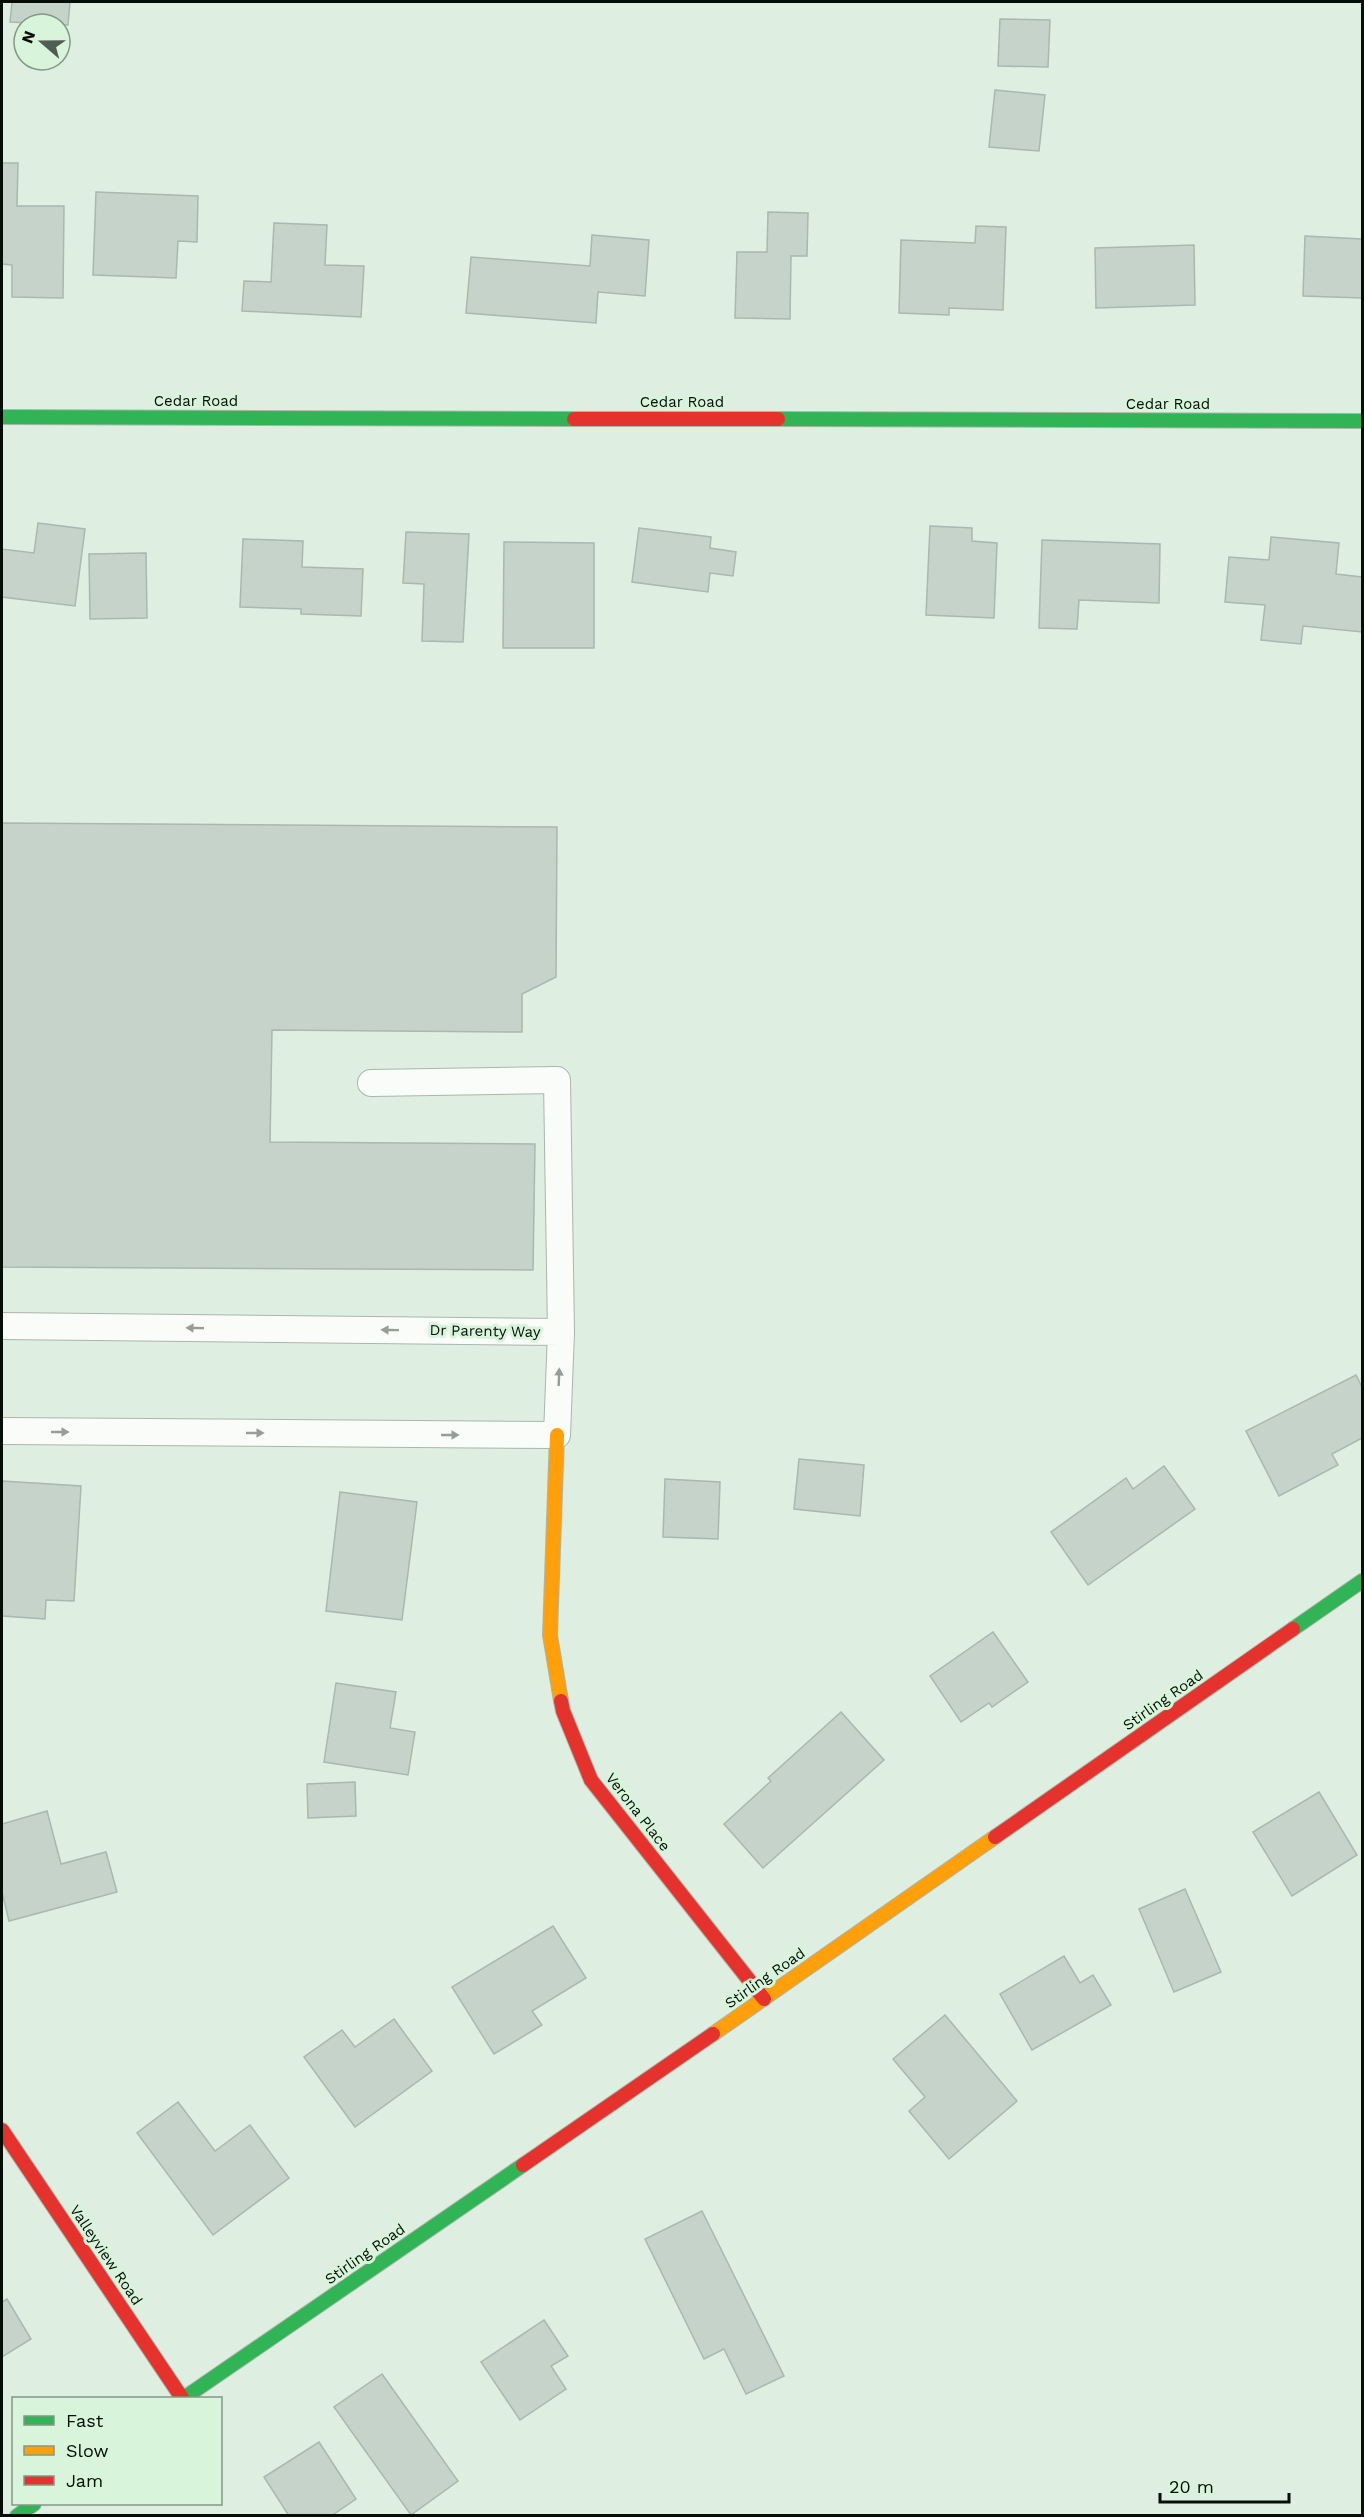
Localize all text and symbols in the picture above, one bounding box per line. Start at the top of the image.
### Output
north arrow [12,12,72,72]
text: N [17,28,39,46]
street label: Cedar Road [154,392,238,410]
street label: Cedar Road [640,393,724,411]
street label: Cedar Road [1126,395,1210,413]
street label: Dr Parenty Way [429,1321,541,1341]
one-way arrow [185,1323,204,1333]
one-way arrow [380,1325,399,1335]
one-way arrow [555,1367,564,1386]
one-way arrow [50,1427,69,1437]
one-way arrow [245,1428,264,1438]
one-way arrow [440,1430,459,1440]
street label: Stirling Road [1120,1666,1206,1734]
street label: Verona Place [602,1769,674,1855]
street label: Stirling Road [722,1944,808,2012]
street label: Valleyview Road [66,2202,146,2308]
street label: Stirling Road [322,2220,408,2288]
legend [12,2397,222,2505]
text: Fast [66,2410,104,2431]
text: Slow [66,2440,109,2461]
scale bar [1160,2466,1289,2504]
text: Jam [66,2470,103,2491]
text: 20 m [1169,2476,1214,2497]

